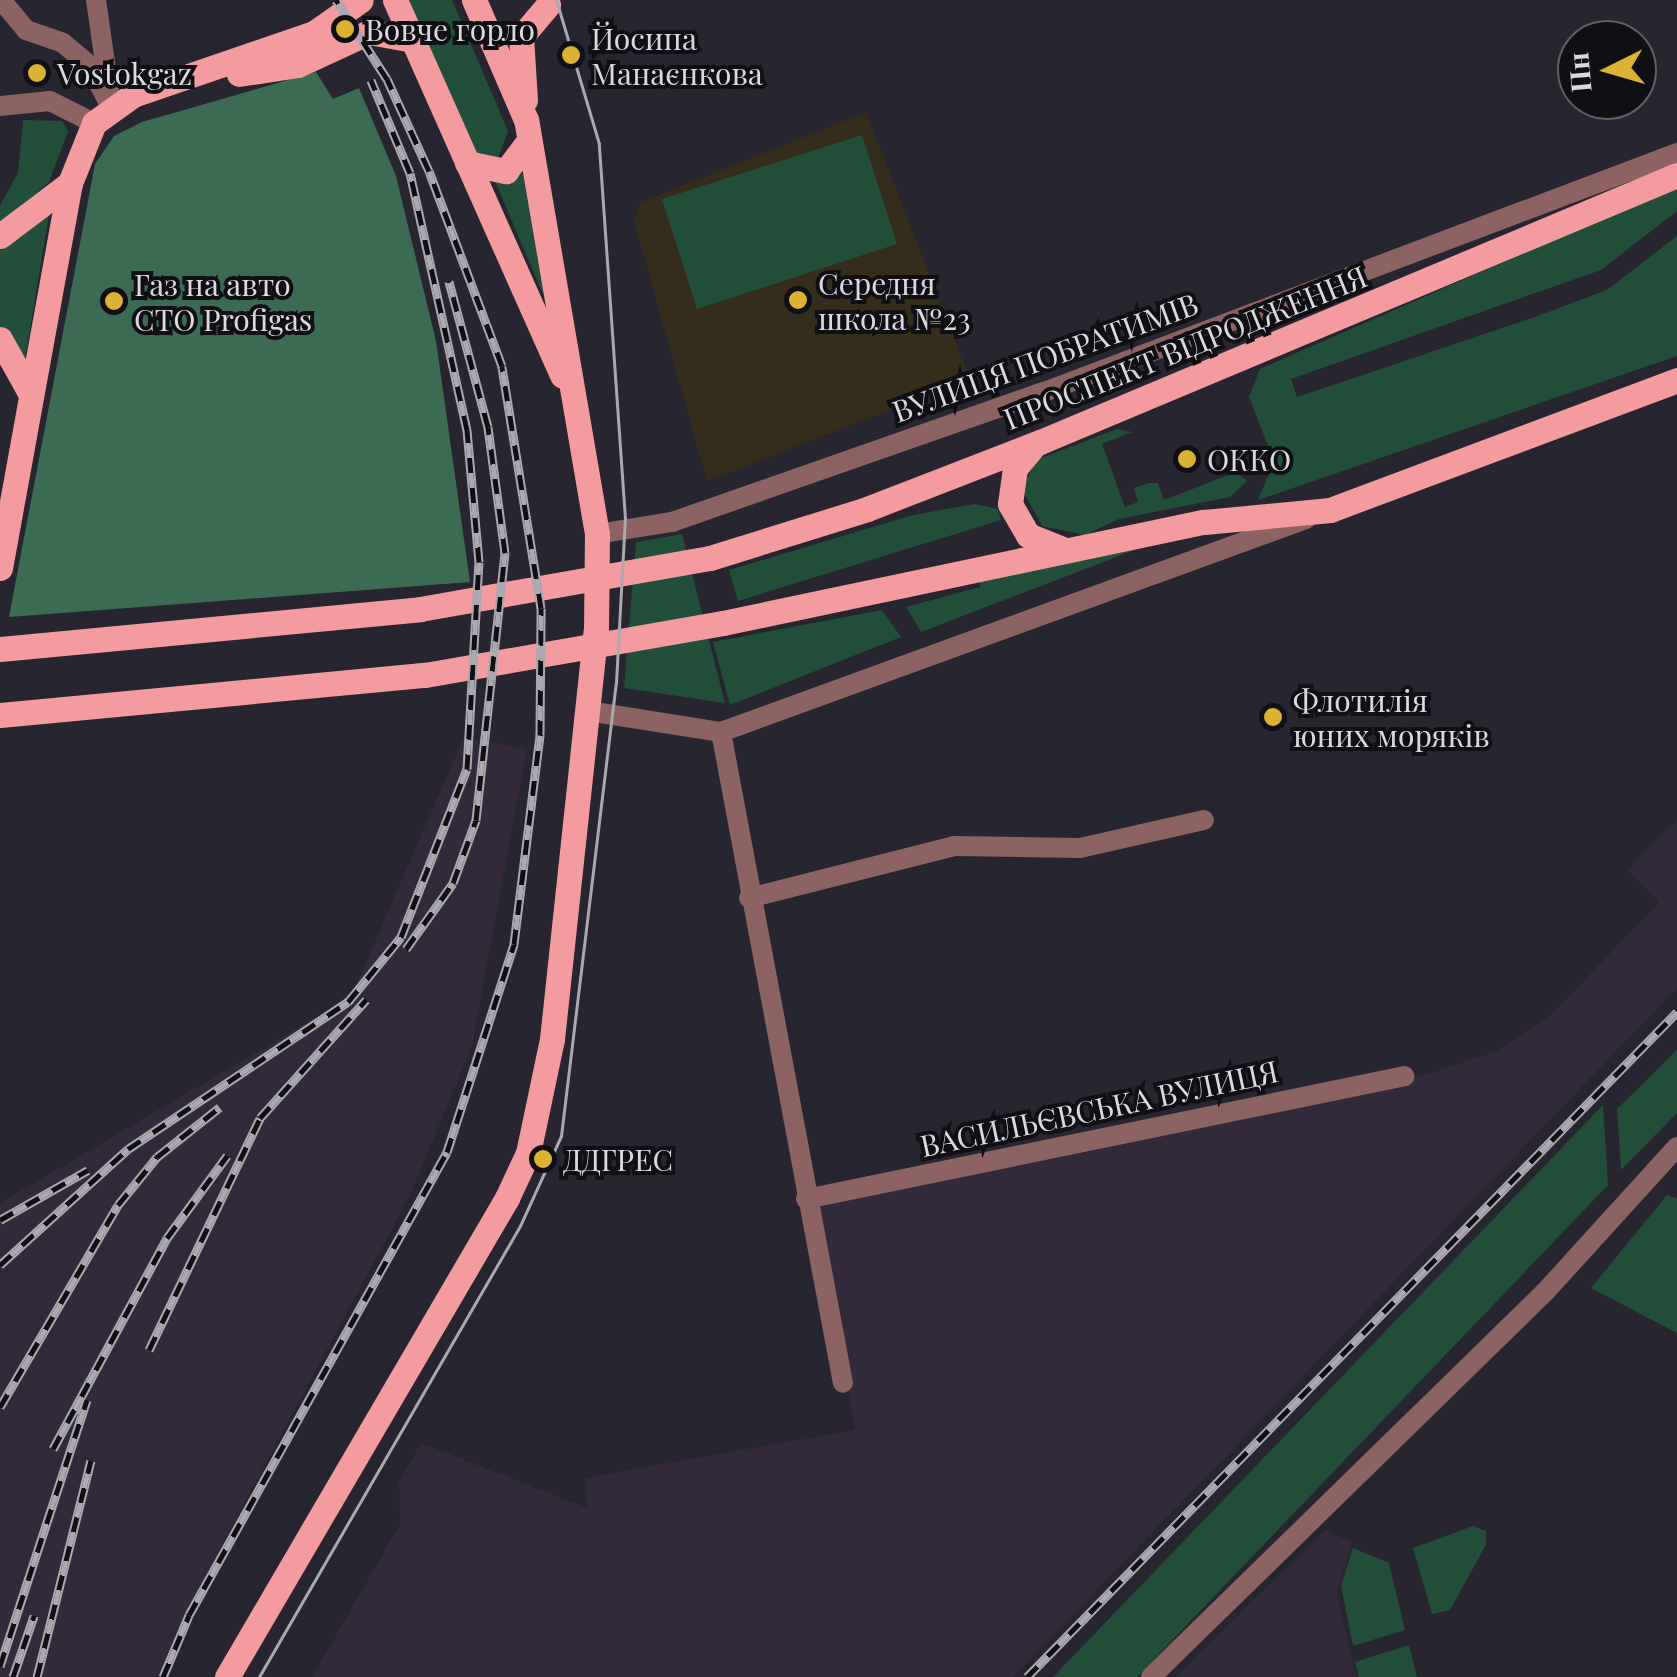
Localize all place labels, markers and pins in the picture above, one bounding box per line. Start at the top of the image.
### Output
place label: Вовче горло [365,11,535,47]
marker: Вовче горло [334,18,356,40]
place label: Йосипа Манаєнкова [591,20,763,90]
marker: Йосипа Манаєнкова [560,44,582,66]
place label: Vostokgaz [57,55,192,91]
marker: Vostokgaz [26,62,48,84]
place label: Середня школа №23 [818,265,971,336]
place label: Газ на авто СТО Profigas [134,266,312,336]
marker: Середня школа №23 [787,289,809,311]
marker: Газ на авто СТО Profigas [103,290,125,312]
place label: ОККО [1207,441,1291,477]
marker: ОККО [1176,448,1198,470]
place label: Флотилія юних моряків [1293,682,1490,752]
marker: Флотилія юних моряків [1262,706,1284,728]
place label: ДДГРЕС [563,1141,673,1177]
marker: ДДГРЕС [532,1148,554,1170]

